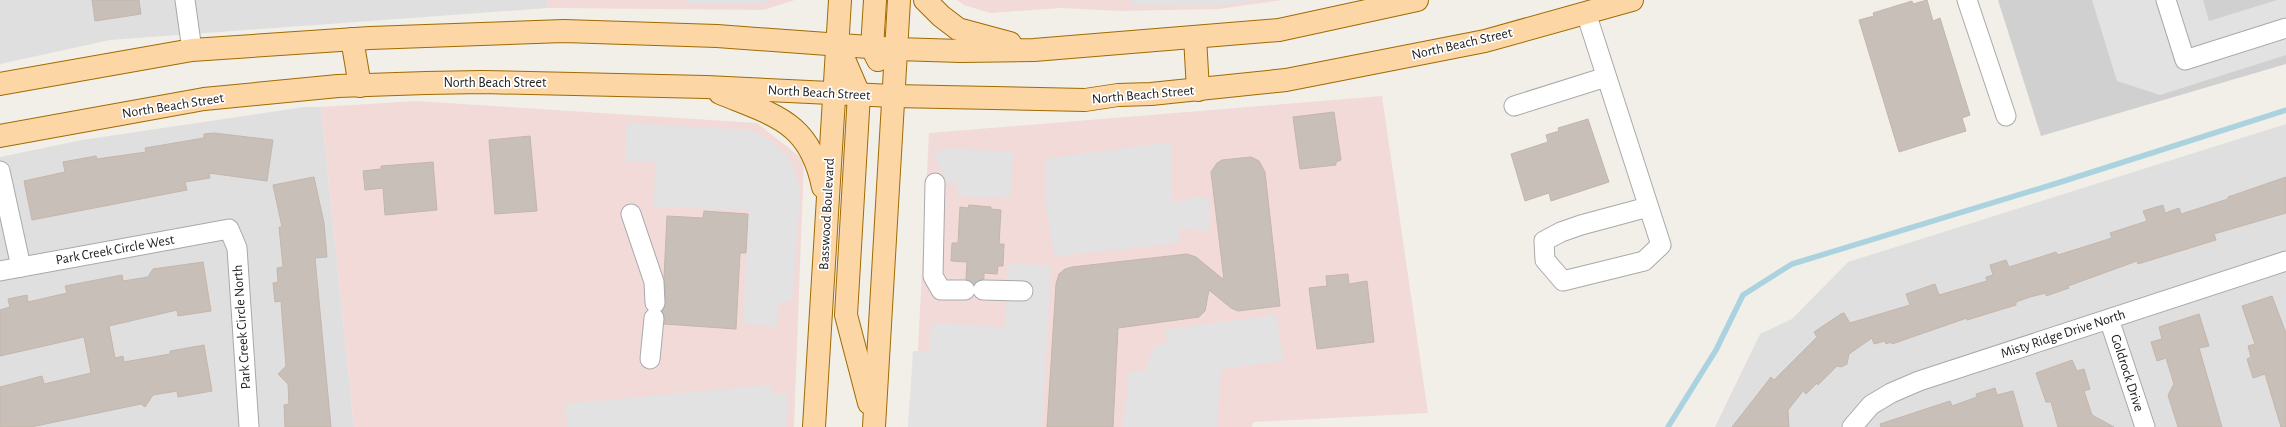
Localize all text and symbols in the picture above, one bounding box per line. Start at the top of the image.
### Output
street label: North Beach Street [1410,25,1514,62]
street label: North Beach Street [444,76,547,90]
street label: North Beach Street [767,83,871,103]
street label: North Beach Street [1091,84,1195,106]
street label: North Beach Street [121,91,225,121]
street label: Basswood Boulevard [817,158,837,270]
street label: Park Creek Circle West [55,233,176,267]
street label: Park Creek Circle North [231,264,253,390]
street label: Misty Ridge Drive North [1999,307,2127,361]
street label: Goldrock Drive [2108,333,2146,413]

